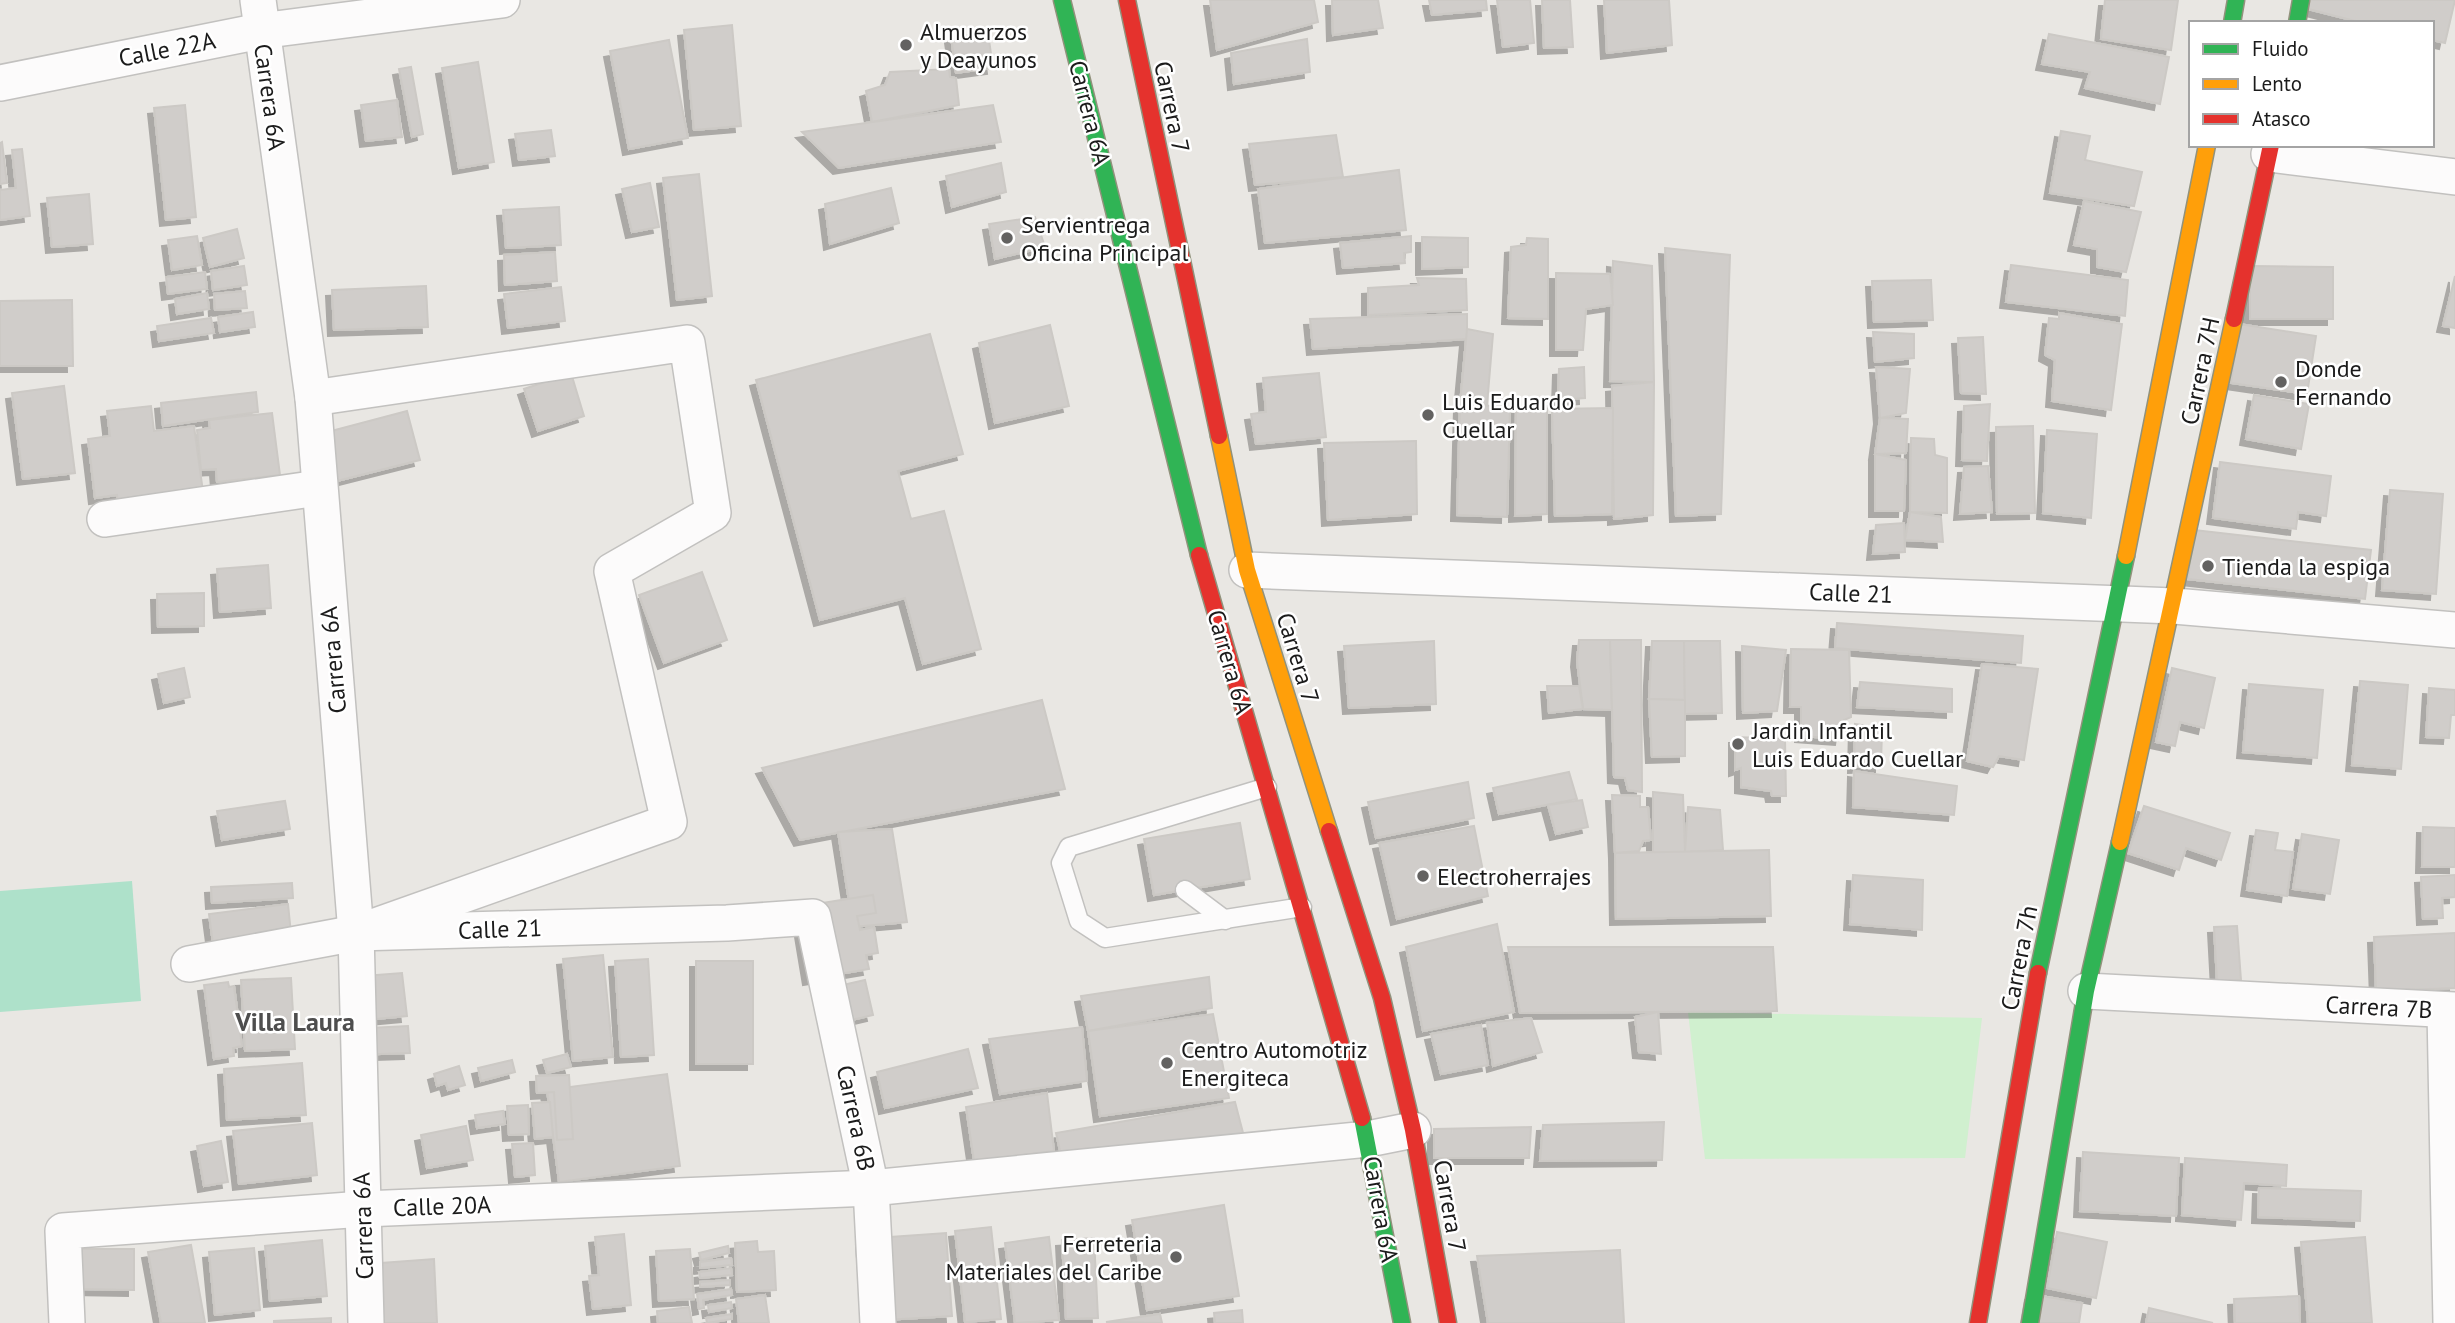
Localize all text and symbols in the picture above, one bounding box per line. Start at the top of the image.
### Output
place label: Almuerzos y Deayunos [920,16,1037,75]
legend [2189,21,2434,147]
street label: Calle 22A [116,24,218,74]
text: Fluido [2252,35,2309,62]
marker: Almuerzos y Deayunos [898,37,914,53]
street label: Carrera 6A [247,42,293,152]
street label: Carrera 6A [1062,57,1118,169]
street label: Carrera 7 [1147,58,1197,156]
text: Lento [2252,70,2302,97]
text: Atasco [2252,105,2311,132]
place label: Servientrega Oficina Principal [1021,209,1189,268]
marker: Servientrega Oficina Principal [999,230,1015,246]
street label: Carrera 7H [2173,314,2227,428]
place label: Donde Fernando [2295,353,2392,412]
marker: Donde Fernando [2273,374,2289,390]
place label: Luis Eduardo Cuellar [1442,386,1574,445]
marker: Luis Eduardo Cuellar [1420,407,1436,423]
place label: Tienda la espiga [2222,551,2390,582]
marker: Tienda la espiga [2200,558,2216,574]
street label: Calle 21 [1808,576,1894,610]
street label: Carrera 6A [313,605,353,715]
street label: Carrera 6A [1200,606,1260,718]
street label: Carrera 7 [1270,609,1326,707]
place label: Jardin Infantil Luis Eduardo Cuellar [1751,715,1963,774]
marker: Jardin Infantil Luis Eduardo Cuellar [1730,736,1746,752]
place label: Electroherrajes [1437,861,1591,892]
marker: Electroherrajes [1415,868,1431,884]
street label: Carrera 7h [1994,903,2044,1013]
street label: Calle 21 [457,912,543,946]
street label: Carrera 7B [2325,989,2433,1025]
district label: Villa Laura [234,1005,355,1038]
place label: Centro Automotriz Energiteca [1181,1034,1368,1093]
marker: Centro Automotriz Energiteca [1159,1055,1175,1071]
street label: Carrera 6B [830,1062,882,1174]
street label: Carrera 6A [1356,1153,1406,1265]
street label: Carrera 7 [1427,1157,1473,1255]
street label: Carrera 6A [346,1172,380,1280]
street label: Calle 20A [392,1189,492,1223]
place label: Ferreteria Materiales del Caribe [945,1228,1162,1287]
marker: Ferreteria Materiales del Caribe [1168,1249,1184,1265]

